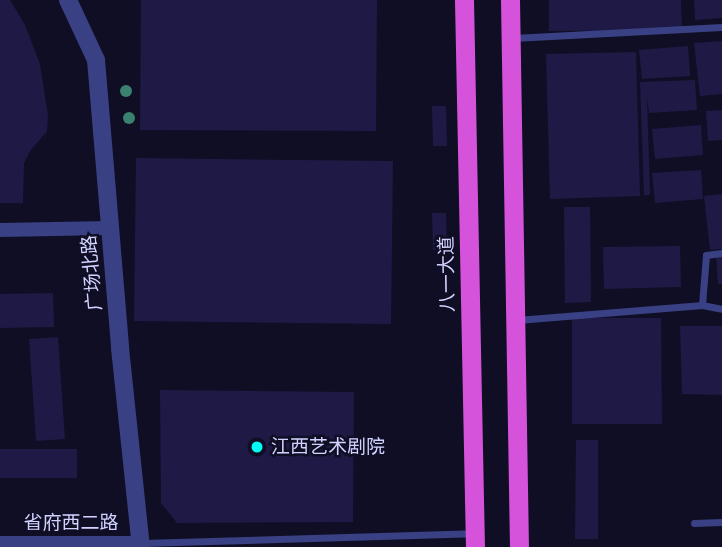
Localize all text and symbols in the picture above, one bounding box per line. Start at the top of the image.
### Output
street label: 广场北路 [77,234,107,312]
street label: 八一大道 [435,236,459,312]
place label: 江西艺术剧院 [271,436,385,458]
marker: 江西艺术剧院 [249,439,265,455]
street label: 省府西二路 [24,512,118,534]

